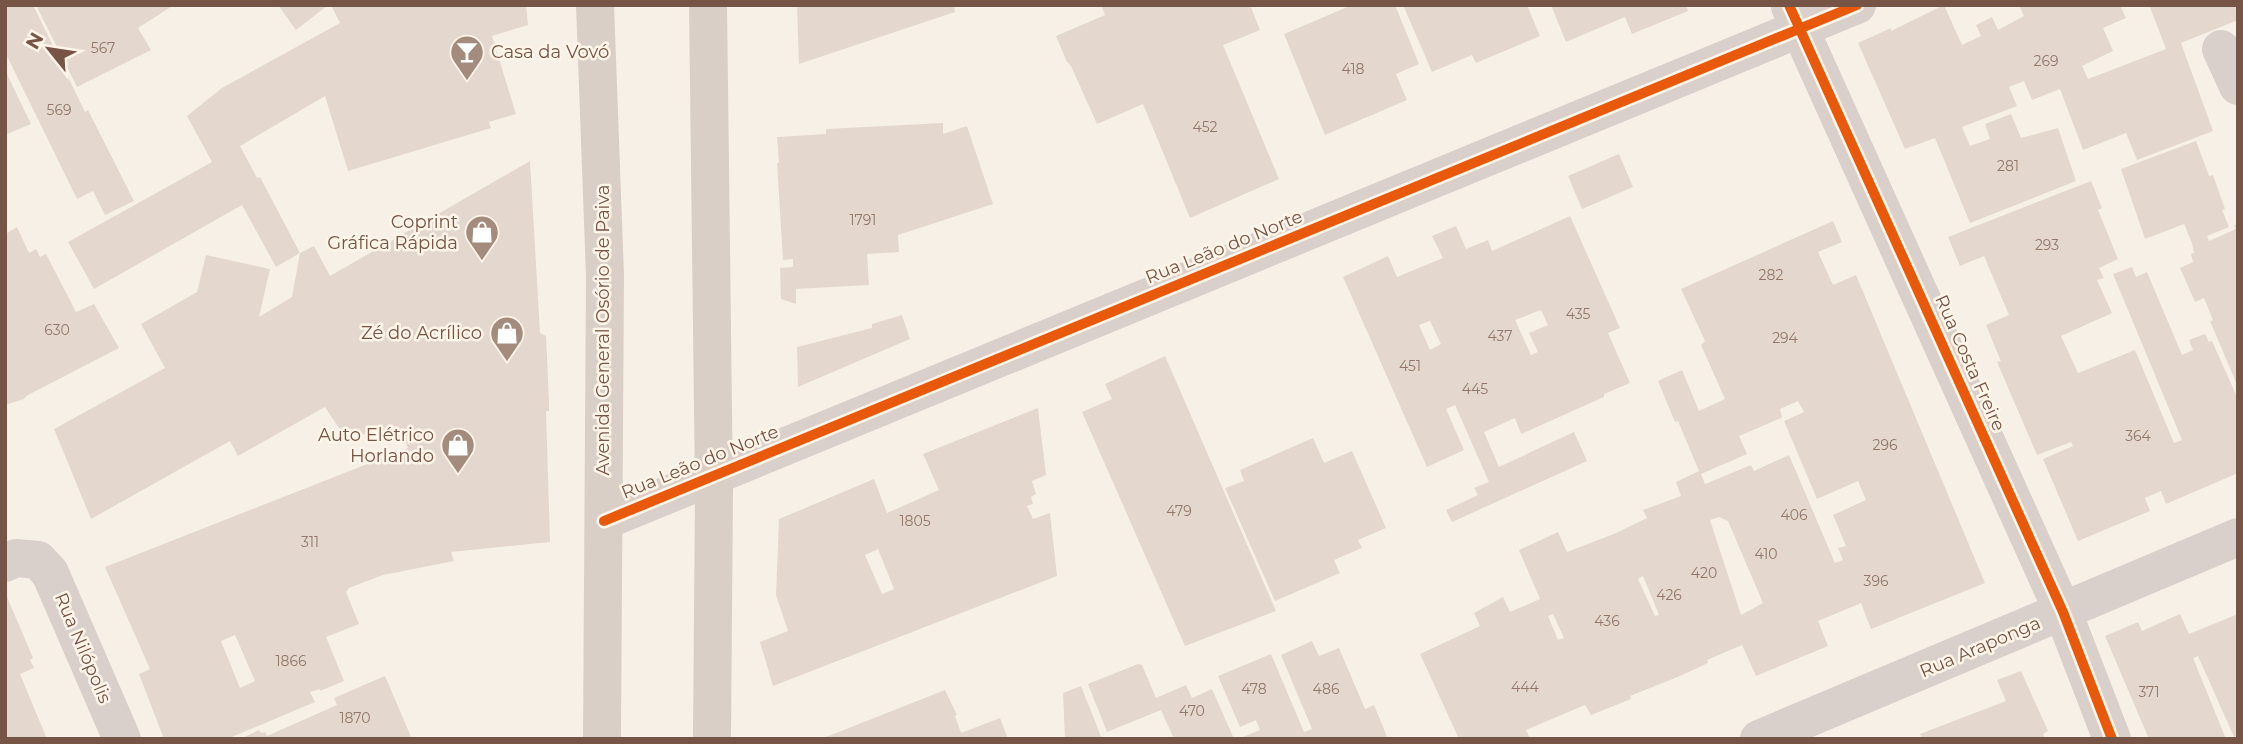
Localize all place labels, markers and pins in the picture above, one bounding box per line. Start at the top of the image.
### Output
bar icon: Casa da Vovó [448,33,486,82]
place label: Casa da Vovó [491,41,609,63]
place label: Coprint Gráfica Rápida [327,211,458,254]
shop icon: Coprint Gráfica Rápida [463,213,501,262]
shop icon: Zé do Acrílico [488,314,526,363]
place label: Zé do Acrílico [361,322,482,344]
place label: Auto Elétrico Horlando [318,424,434,467]
shop icon: Auto Elétrico Horlando [439,426,477,475]

